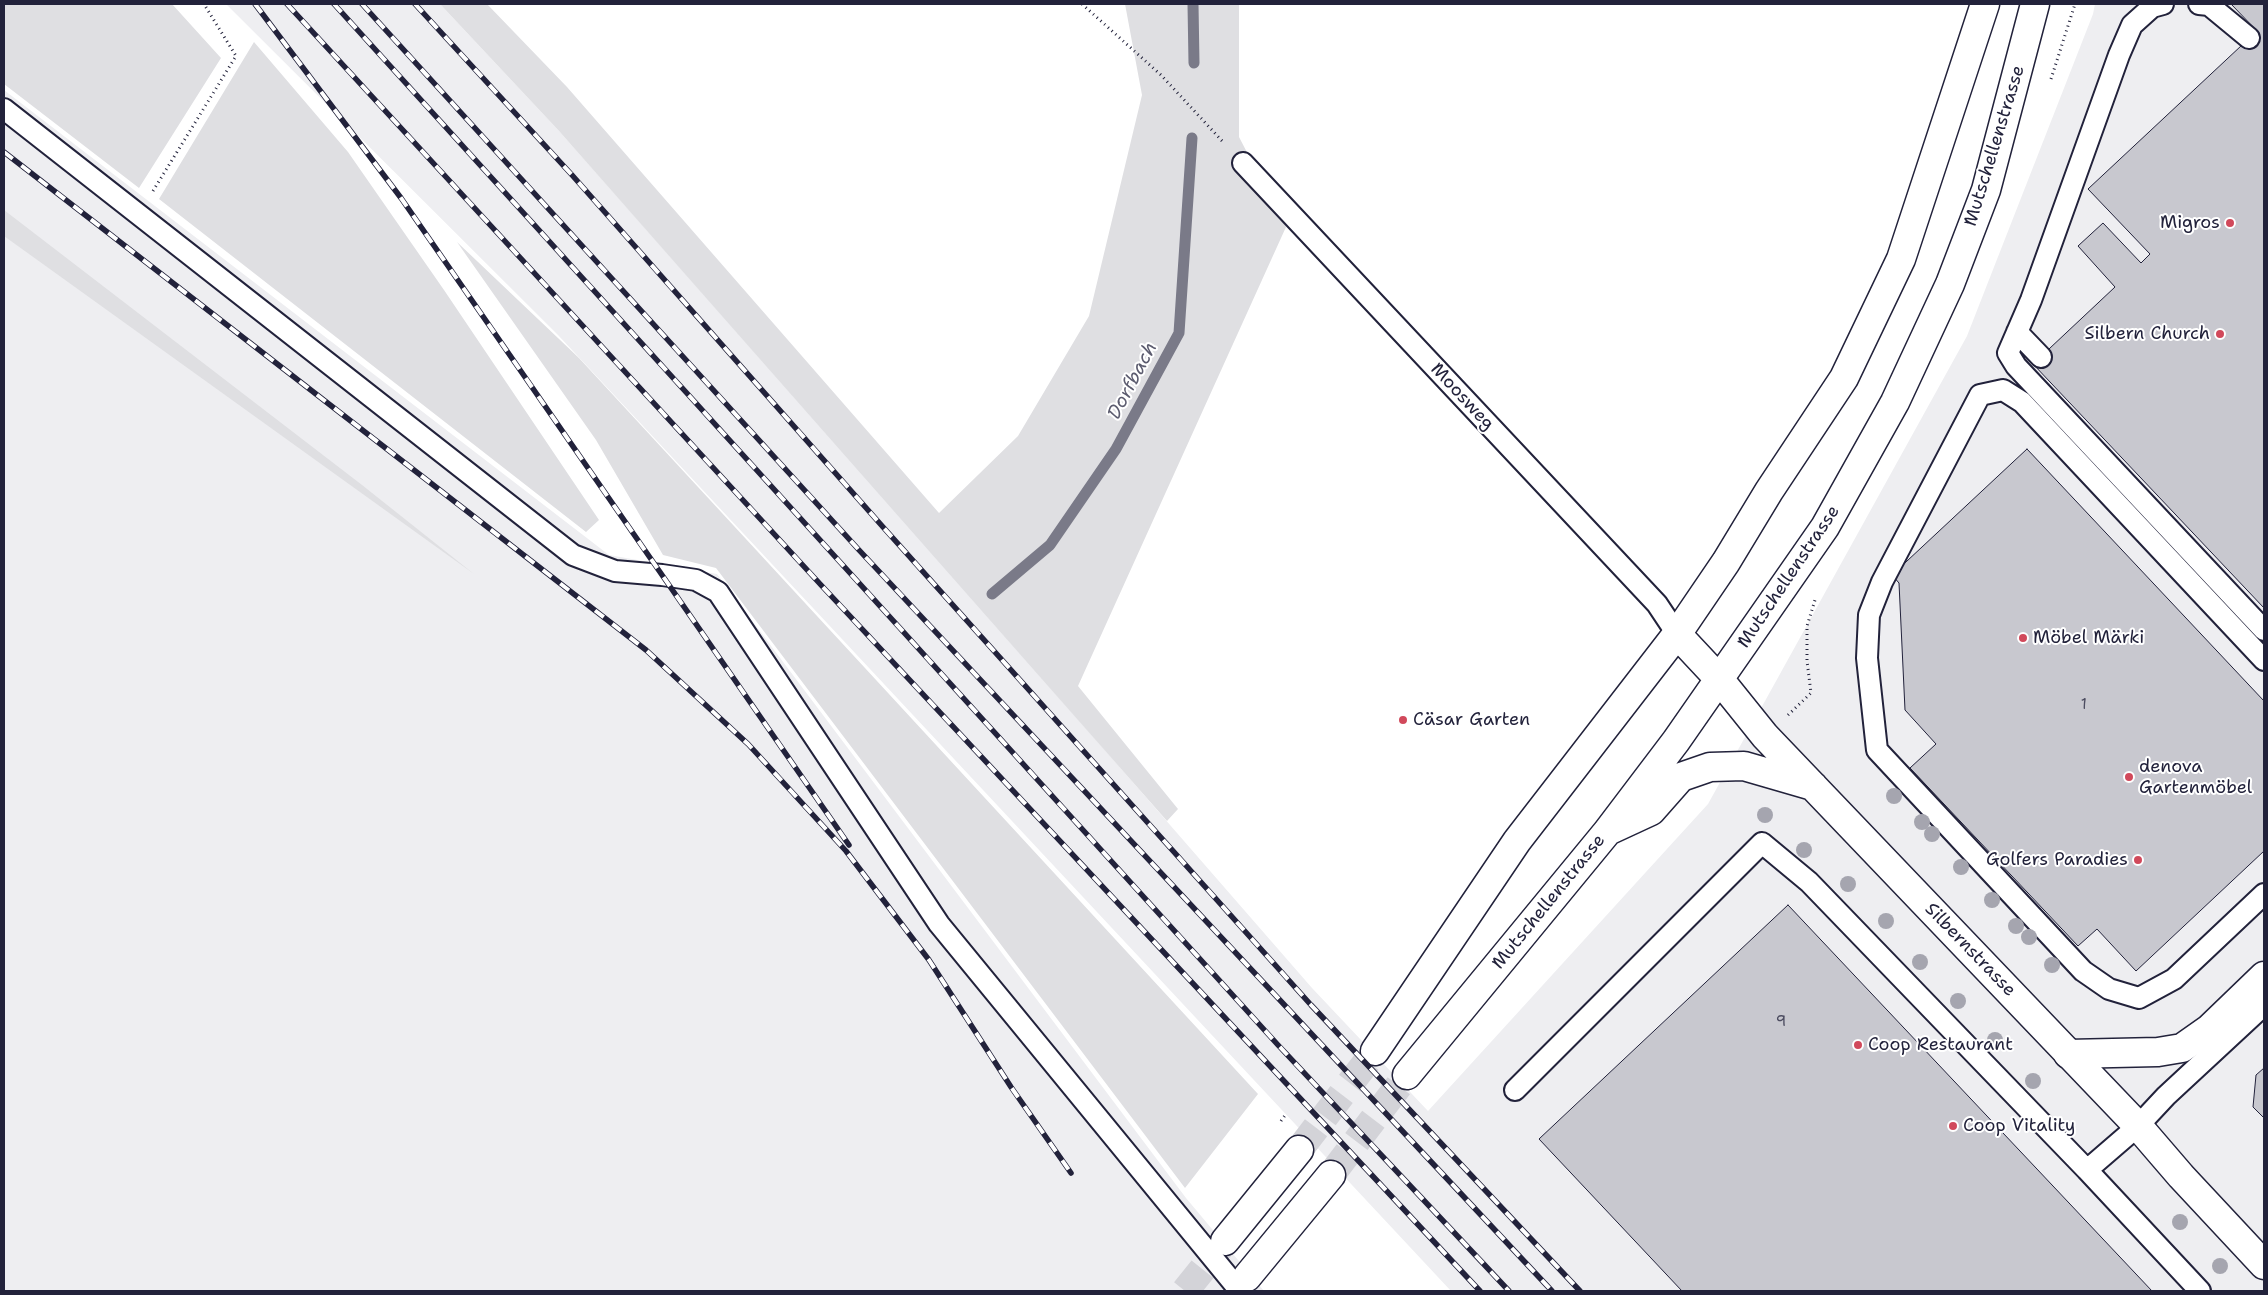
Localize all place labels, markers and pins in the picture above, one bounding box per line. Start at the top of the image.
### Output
place label: Migros [2160,212,2220,234]
marker: Migros [2224,217,2236,229]
place label: Silbern Church [2085,323,2210,345]
marker: Silbern Church [2214,328,2226,340]
place label: Möbel Märki [2033,627,2144,649]
marker: Möbel Märki [2017,632,2029,644]
place label: Cäsar Garten [1413,709,1530,731]
marker: Cäsar Garten [1397,714,1409,726]
place label: denova Gartenmöbel [2139,756,2252,799]
marker: denova Gartenmöbel [2123,771,2135,783]
place label: Golfers Paradies [1986,849,2128,871]
marker: Golfers Paradies [2132,854,2144,866]
place label: Coop Restaurant [1868,1034,2013,1056]
marker: Coop Restaurant [1852,1039,1864,1051]
place label: Coop Vitality [1963,1115,2075,1137]
marker: Coop Vitality [1947,1120,1959,1132]

